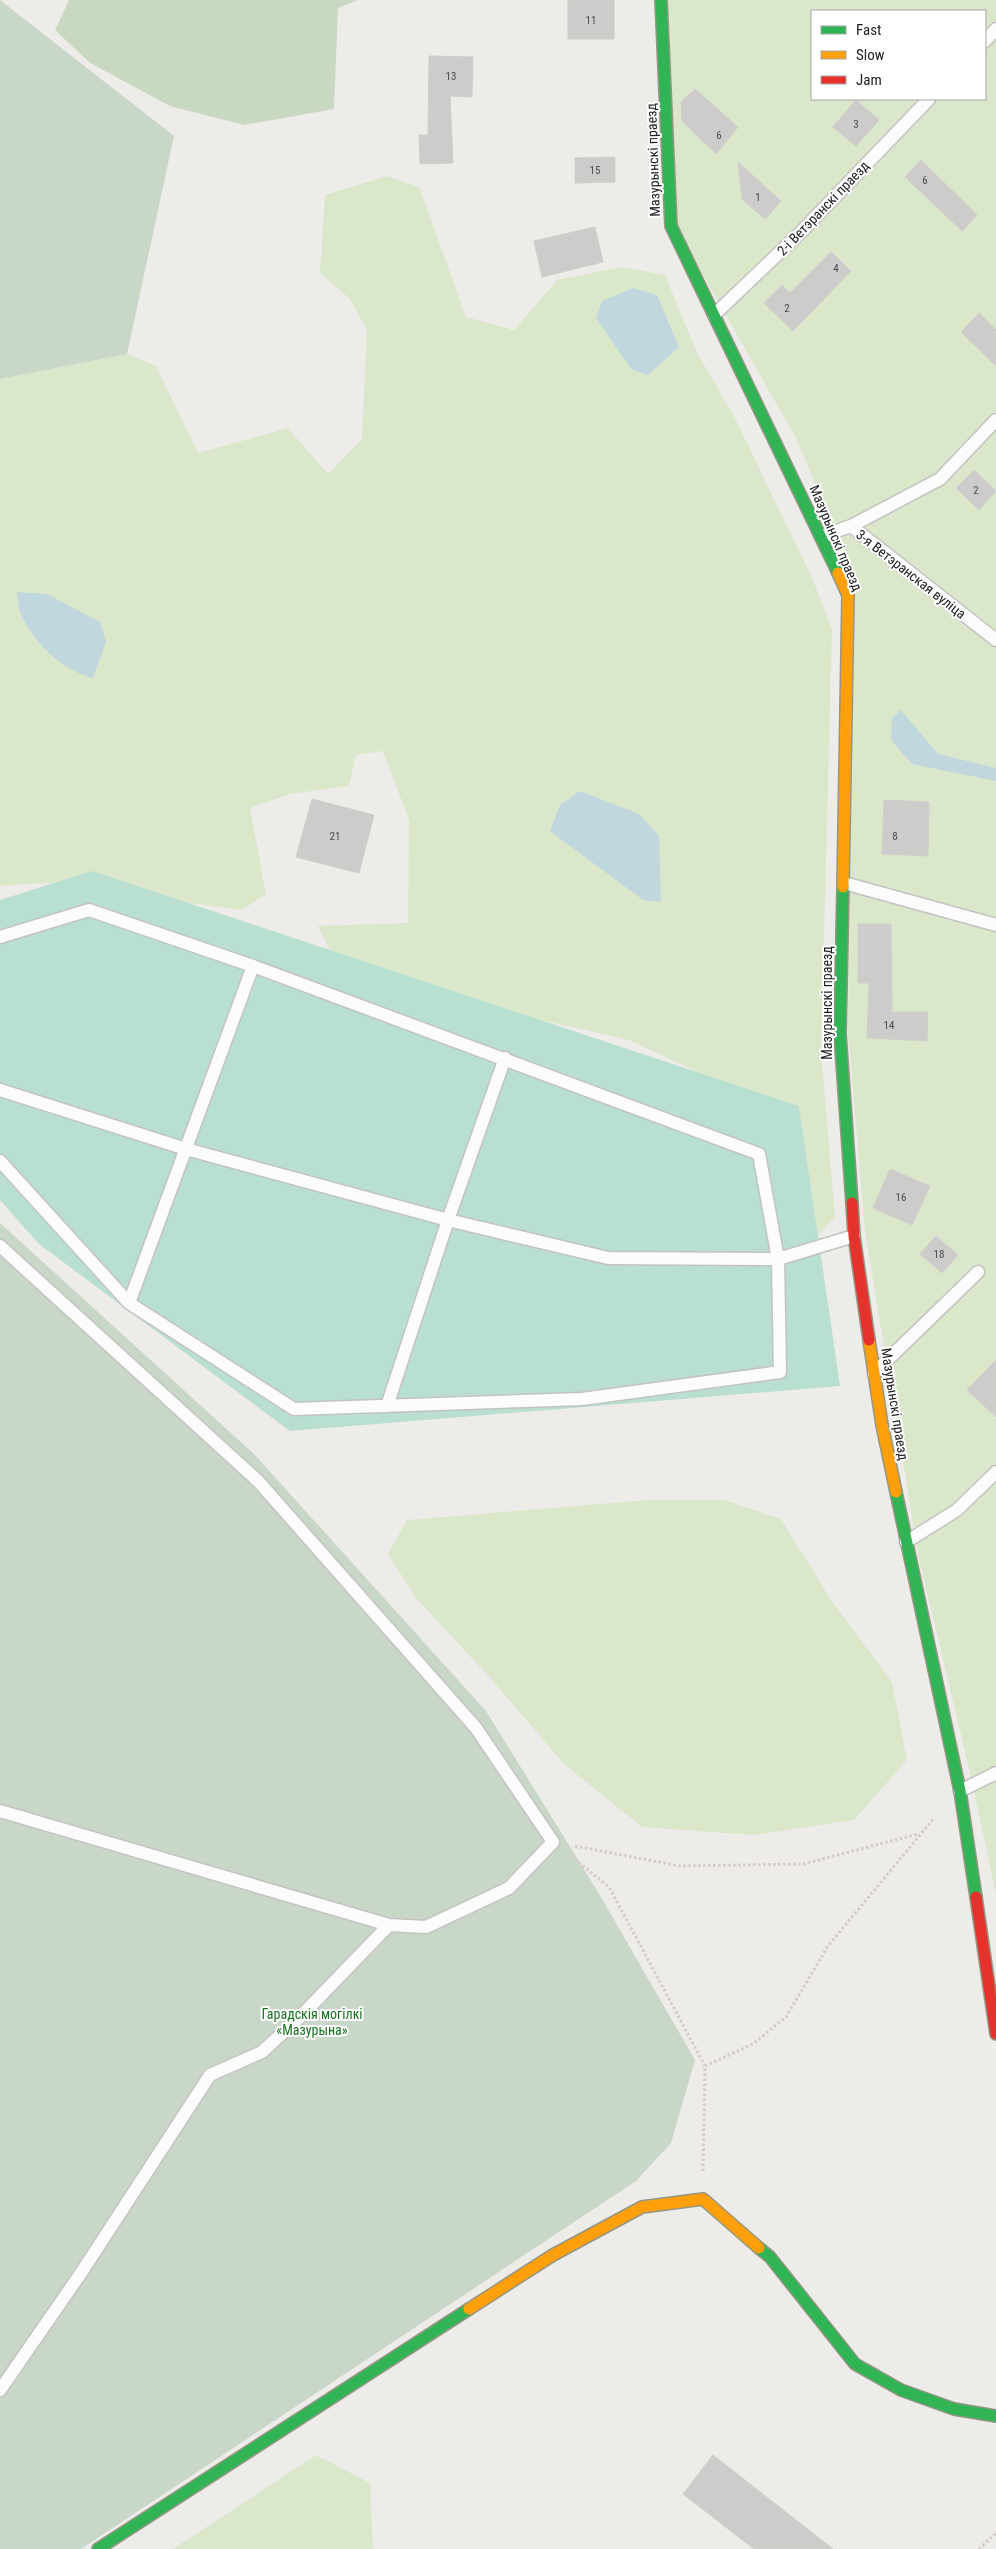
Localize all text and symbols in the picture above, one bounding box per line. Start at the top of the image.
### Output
legend [811,10,986,100]
house number: 11 [586,14,596,27]
text: Fast [856,21,881,39]
text: Slow [856,46,885,64]
house number: 13 [446,70,456,83]
text: Jam [856,71,882,89]
street label: Мазурынскі праезд [643,102,663,217]
house number: 3 [853,118,859,131]
house number: 6 [716,129,722,142]
street label: 2-і Ветэранскі праезд [774,157,872,258]
house number: 15 [590,164,600,177]
house number: 6 [922,174,928,187]
house number: 1 [755,191,761,204]
house number: 4 [833,262,839,275]
house number: 2 [784,302,790,315]
street label: Мазурынскі праезд [806,483,866,594]
house number: 2 [973,484,979,497]
street label: 3-я Ветэранская вуліца [853,526,969,622]
house number: 21 [330,830,340,843]
house number: 8 [892,830,898,843]
street label: Мазурынскі праезд [819,946,835,1060]
house number: 14 [884,1019,895,1032]
house number: 16 [896,1191,906,1204]
house number: 18 [934,1248,944,1261]
street label: Мазурынскі праезд [878,1347,912,1462]
park label: Гарадскія могілкі «Мазурына» [261,2006,363,2038]

